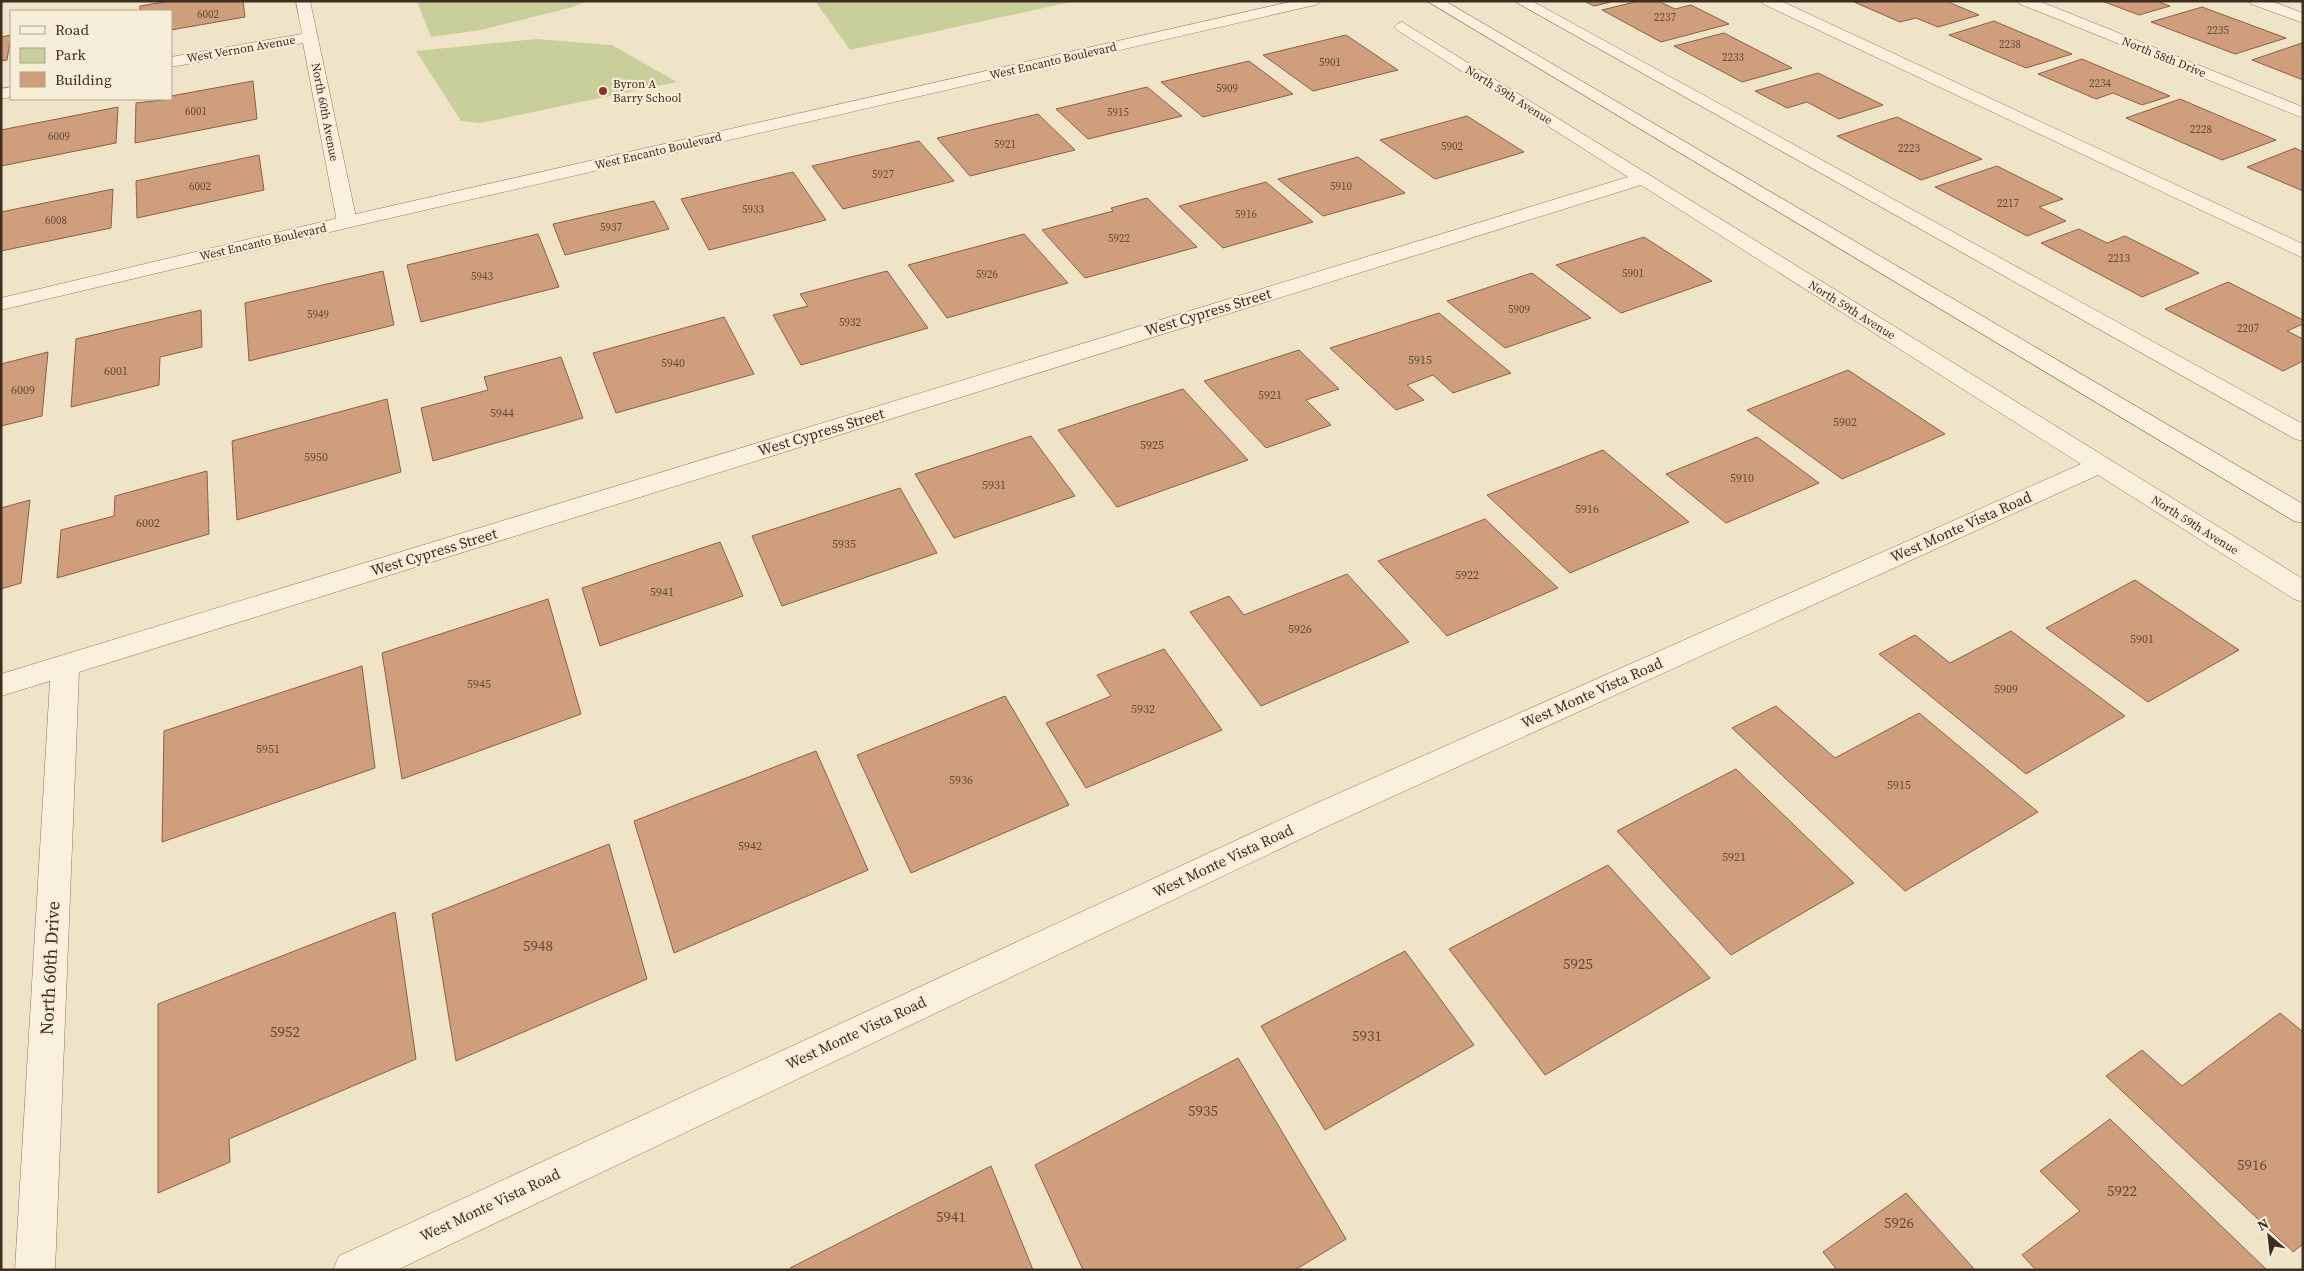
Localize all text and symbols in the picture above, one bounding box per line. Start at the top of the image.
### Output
house number: 6002 [197,7,219,22]
legend [10,10,172,100]
house number: 2237 [1654,10,1676,25]
text: Road [55,19,89,40]
house number: 2235 [2207,23,2229,38]
street label: West Vernon Avenue [185,32,297,66]
street label: North 58th Drive [2120,33,2208,81]
house number: 2238 [1999,37,2021,52]
street label: West Encanto Boulevard [988,39,1118,83]
text: Park [55,44,87,65]
house number: 2233 [1722,50,1744,65]
house number: 5901 [1319,55,1341,70]
street label: North 60th Avenue [308,61,342,163]
street label: North 59th Avenue [1462,62,1556,128]
text: Building [55,69,112,90]
place label: Byron A Barry School [613,76,682,106]
house number: 2234 [2089,76,2111,91]
house number: 5909 [1216,81,1238,96]
marker: Byron A Barry School [597,85,609,97]
house number: 6001 [185,104,207,119]
house number: 5915 [1107,105,1129,120]
house number: 2228 [2190,122,2212,137]
house number: 6009 [48,129,70,144]
street label: West Encanto Boulevard [593,129,723,173]
house number: 5921 [994,137,1016,152]
house number: 5902 [1441,139,1463,154]
house number: 2223 [1898,141,1920,156]
house number: 5927 [872,167,894,182]
house number: 6002 [189,179,211,194]
house number: 5910 [1330,179,1352,194]
house number: 2217 [1997,196,2019,211]
house number: 5933 [742,202,764,217]
house number: 5916 [1235,207,1257,222]
house number: 6008 [45,213,67,228]
street label: West Encanto Boulevard [198,220,328,264]
house number: 5937 [600,220,622,235]
house number: 5922 [1108,231,1130,246]
house number: 2213 [2108,251,2130,266]
house number: 5901 [1622,266,1644,281]
house number: 5926 [976,267,998,282]
house number: 5943 [471,269,493,284]
street label: North 59th Avenue [1805,277,1899,343]
street label: West Cypress Street [1142,282,1274,341]
house number: 5909 [1508,302,1530,317]
house number: 5949 [307,307,329,322]
house number: 5932 [839,315,861,330]
house number: 2207 [2237,321,2259,336]
house number: 5915 [1408,352,1432,368]
house number: 5940 [661,355,685,371]
house number: 6001 [104,363,128,379]
house number: 6009 [11,382,35,398]
house number: 5921 [1258,387,1282,403]
street label: West Cypress Street [755,402,887,461]
house number: 5944 [490,405,514,421]
house number: 5902 [1833,414,1857,430]
house number: 5925 [1140,437,1164,453]
house number: 5950 [304,449,328,465]
house number: 5910 [1730,470,1754,486]
house number: 5931 [982,477,1006,493]
street label: West Monte Vista Road [1887,486,2035,567]
street label: North 59th Avenue [2148,492,2242,558]
house number: 5916 [1575,501,1599,517]
house number: 6002 [136,515,160,531]
street label: West Cypress Street [368,522,500,581]
house number: 5935 [832,536,856,552]
house number: 5922 [1455,567,1479,583]
house number: 5941 [650,584,674,600]
house number: 5926 [1288,621,1312,637]
house number: 5901 [2130,631,2154,647]
street label: West Monte Vista Road [1518,652,1666,733]
house number: 5945 [467,676,491,692]
house number: 5909 [1994,681,2018,697]
house number: 5932 [1131,701,1155,717]
house number: 5951 [256,741,280,757]
house number: 5936 [949,772,973,788]
house number: 5915 [1887,777,1911,793]
street label: West Monte Vista Road [1149,819,1297,902]
house number: 5942 [738,838,762,854]
house number: 5921 [1722,849,1746,865]
street label: North 60th Drive [34,900,65,1036]
house number: 5948 [523,935,553,956]
house number: 5925 [1563,953,1593,974]
street label: West Monte Vista Road [782,991,930,1074]
house number: 5952 [270,1021,300,1042]
house number: 5931 [1352,1025,1382,1046]
house number: 5935 [1188,1100,1218,1121]
house number: 5916 [2237,1154,2267,1175]
street label: West Monte Vista Road [416,1163,564,1246]
house number: 5922 [2107,1180,2137,1201]
house number: 5941 [936,1206,966,1227]
north arrow [2244,1211,2294,1261]
house number: 5926 [1884,1212,1914,1233]
text: N [2254,1213,2272,1236]

